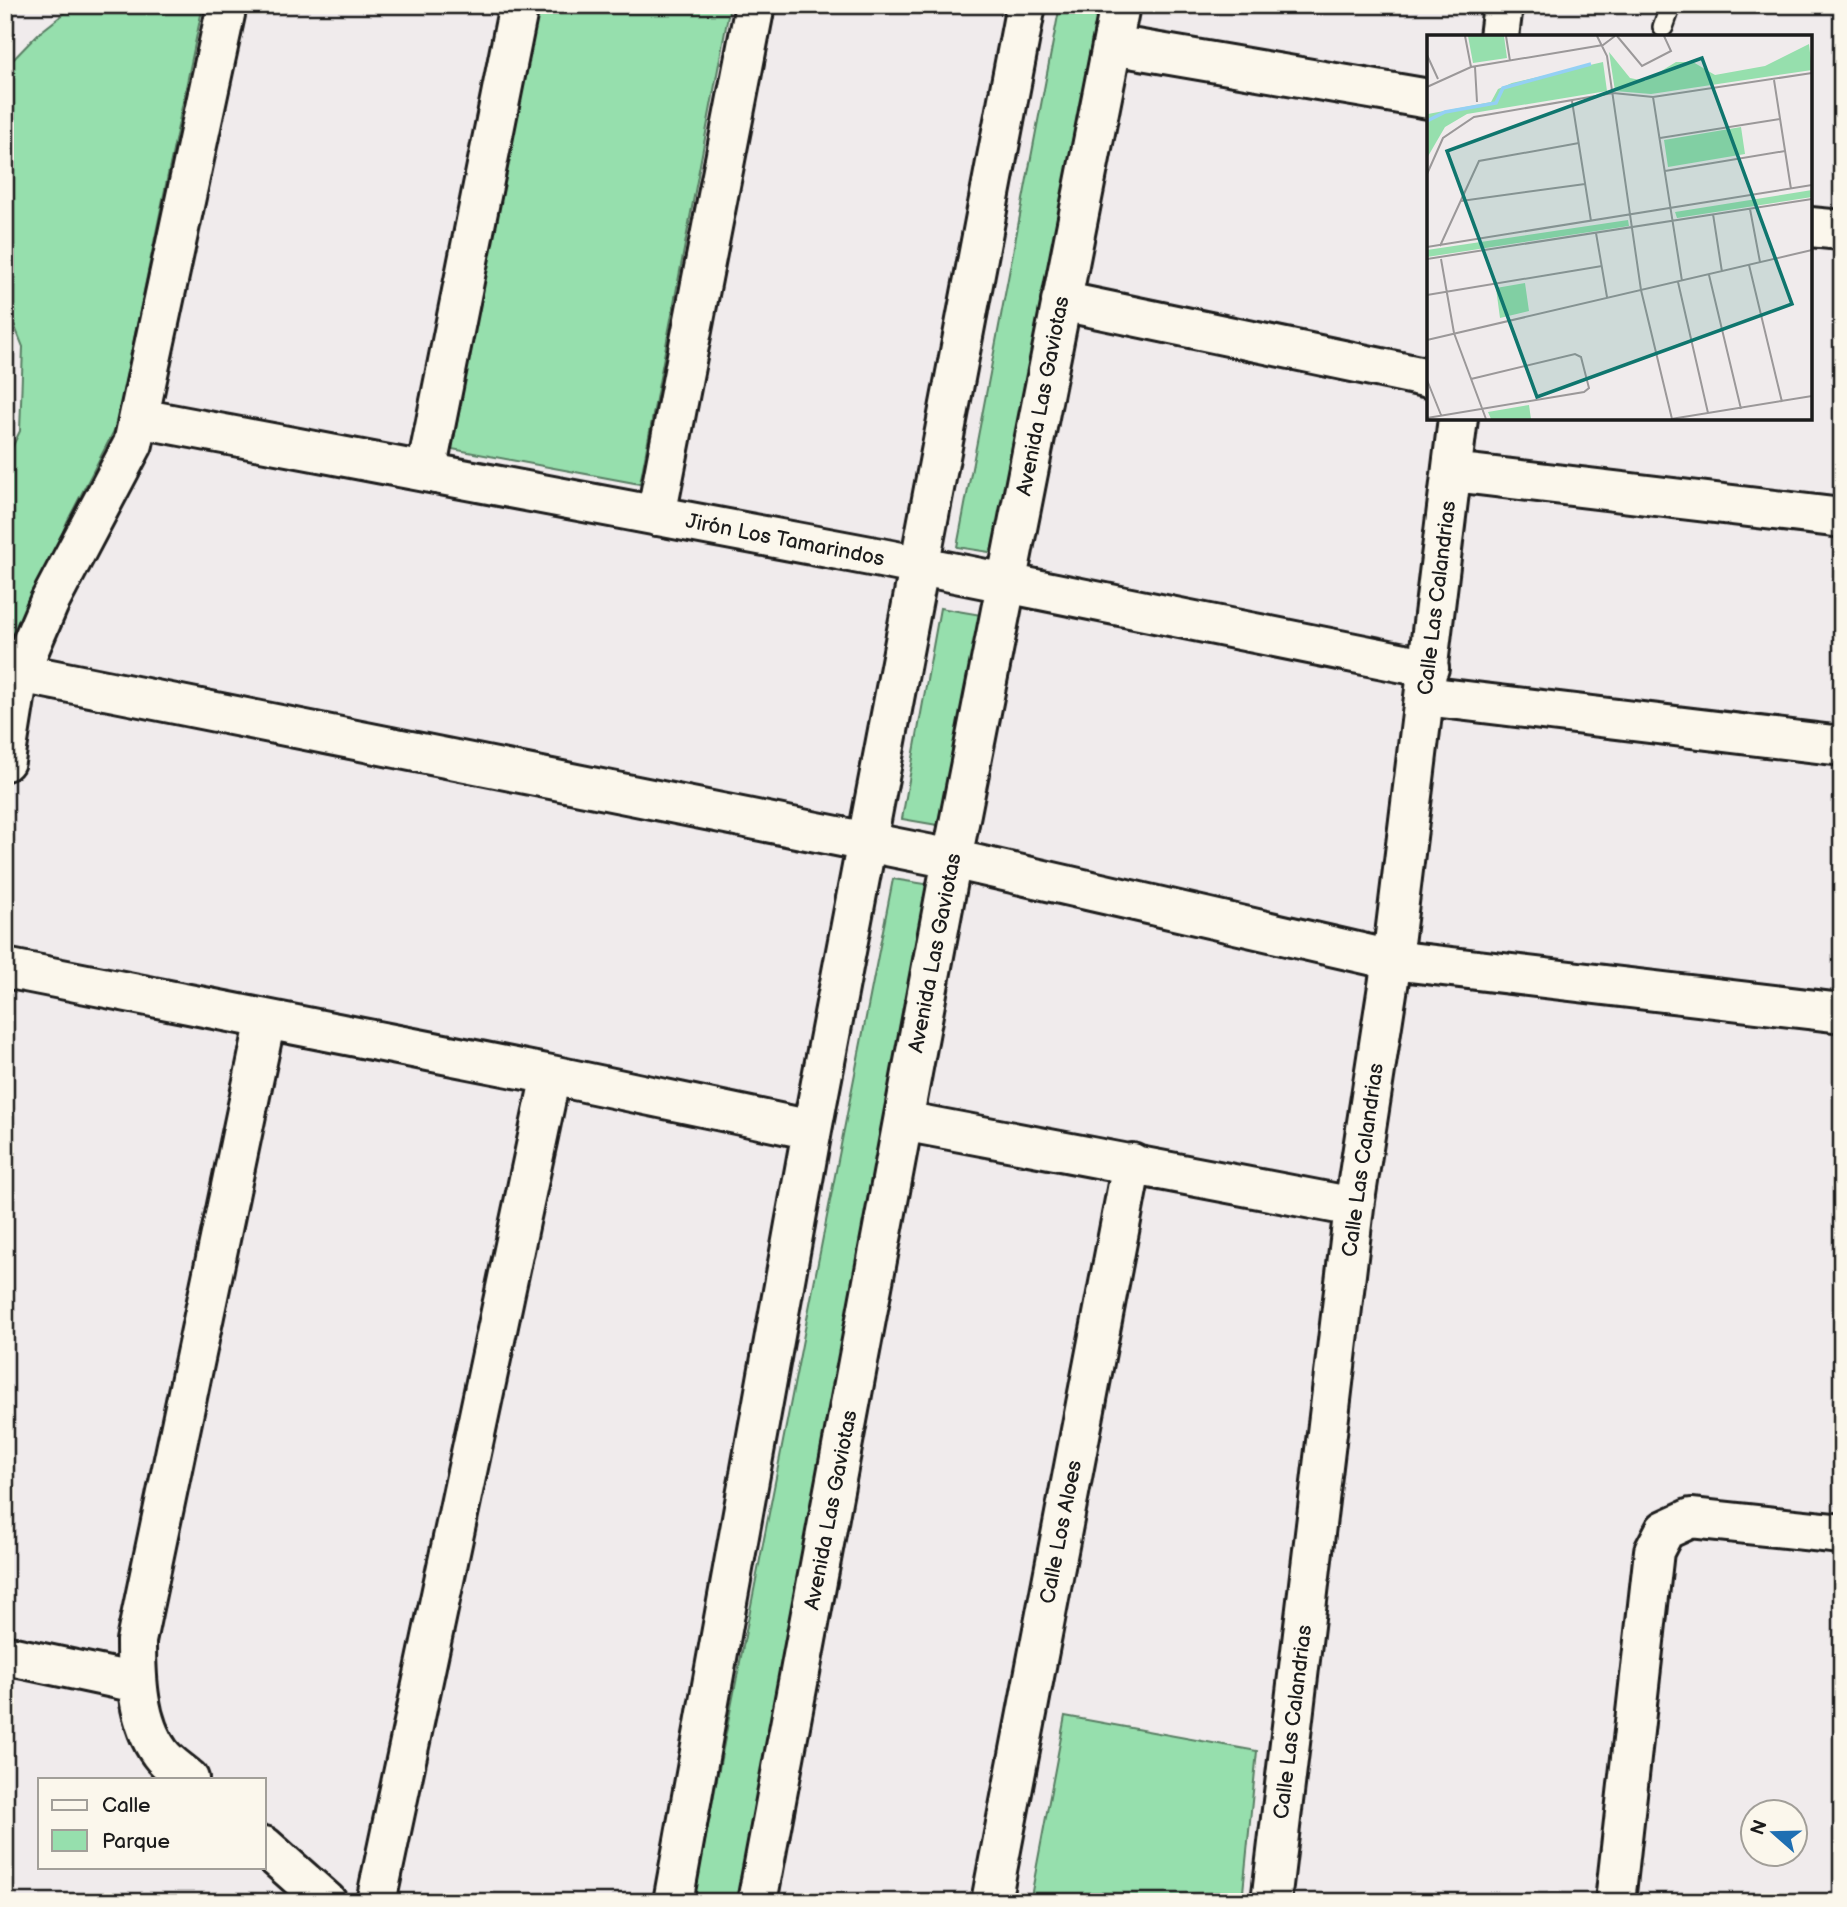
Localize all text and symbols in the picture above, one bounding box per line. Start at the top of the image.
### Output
inset map [1427,35,1812,420]
street label: Avenida Las Gaviotas [1011,294,1075,498]
street label: Calle Las Calandrias [1413,499,1461,697]
street label: Jirón Los Tamarindos [683,508,887,572]
street label: Avenida Las Gaviotas [903,851,967,1055]
street label: Calle Las Calandrias [1337,1061,1389,1259]
street label: Avenida Las Gaviotas [799,1408,863,1612]
street label: Calle Los Aloes [1035,1458,1087,1606]
street label: Calle Las Calandrias [1269,1623,1317,1821]
legend [38,1778,266,1868]
text: Calle [102,1793,151,1818]
north arrow [1738,1798,1808,1868]
text: N [1746,1817,1773,1838]
text: Parque [102,1829,170,1854]

